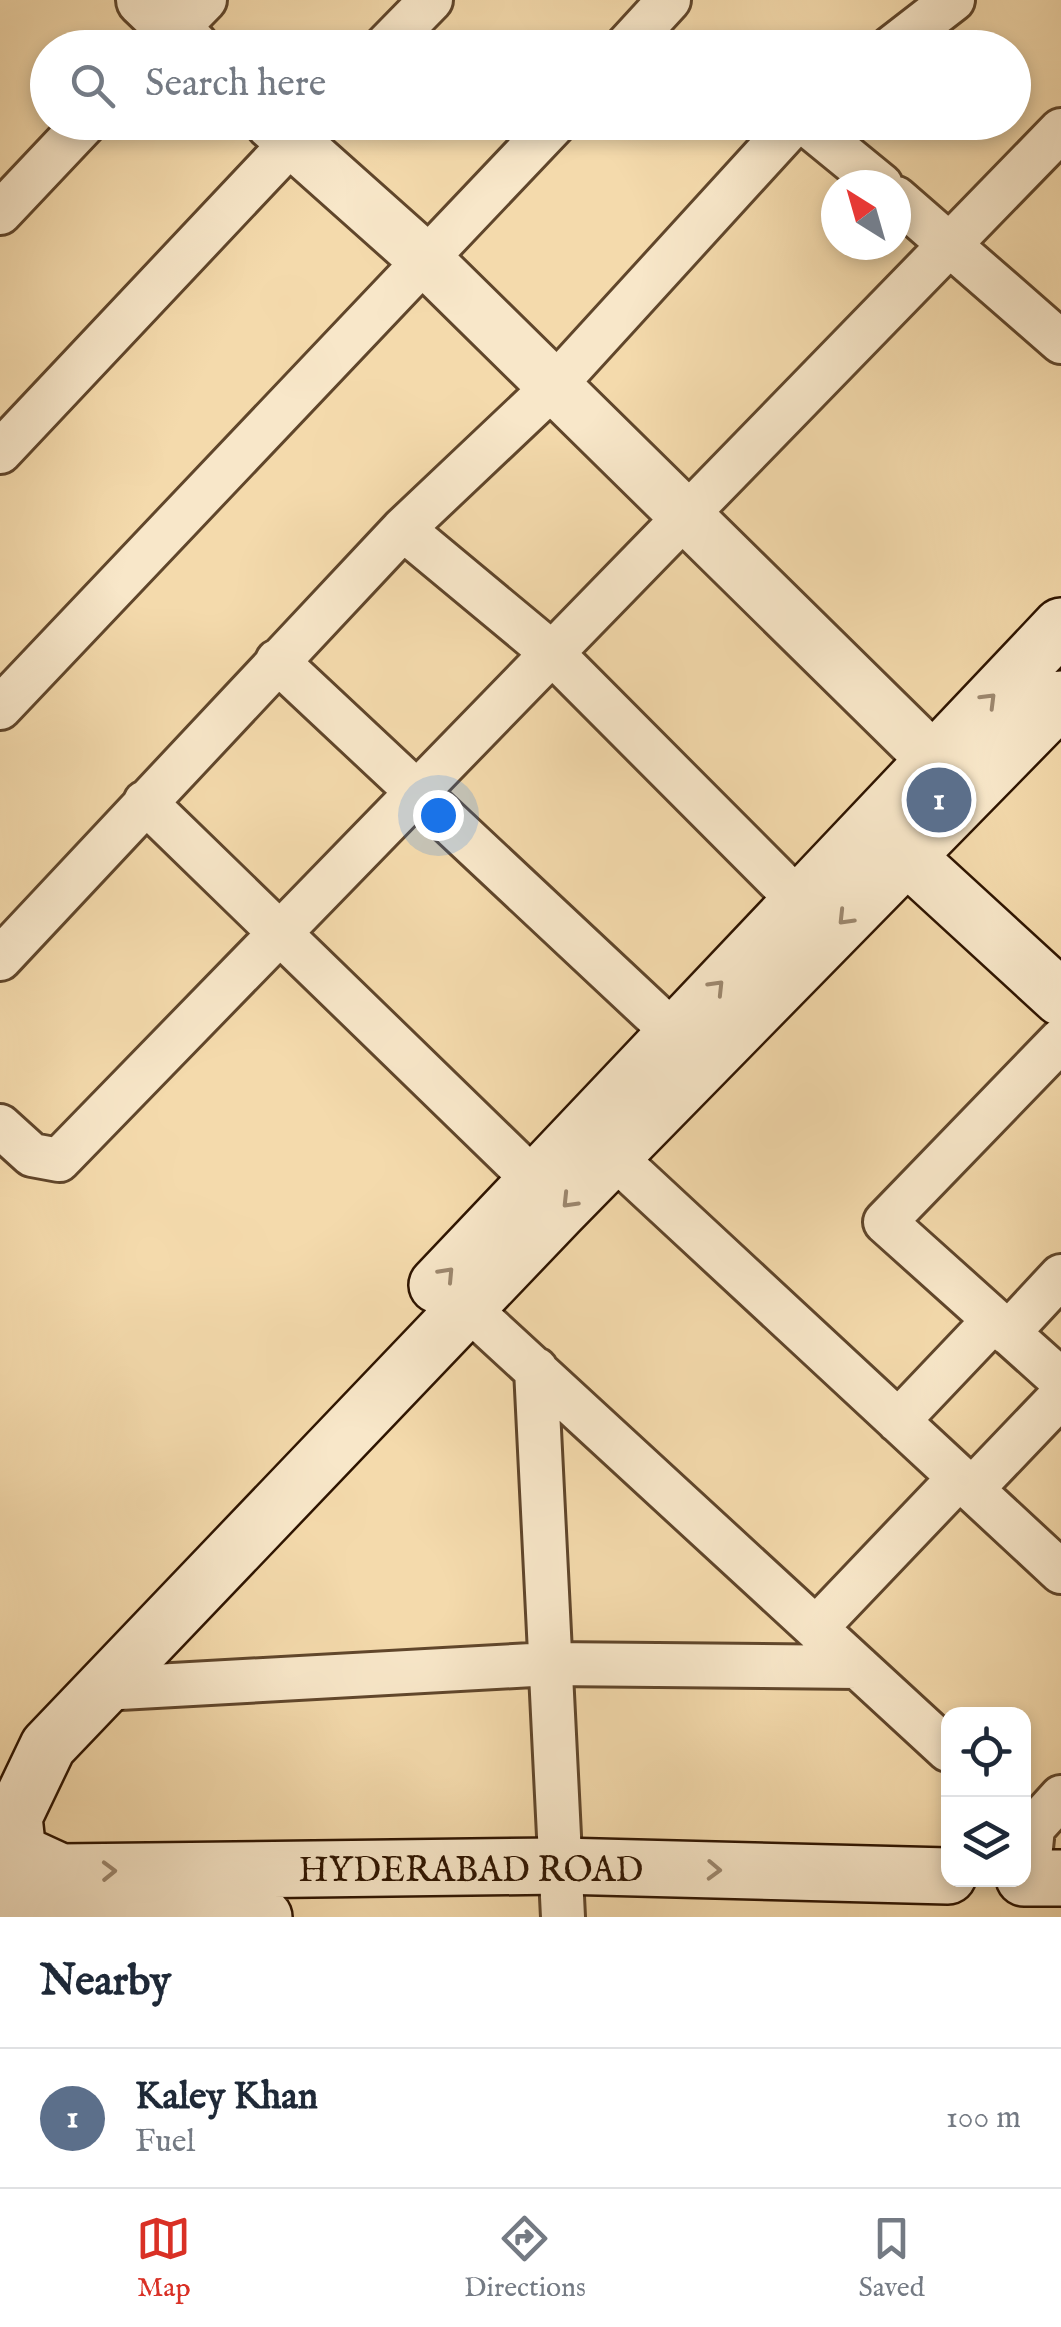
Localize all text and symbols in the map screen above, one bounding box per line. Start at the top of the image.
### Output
search box [30,30,1031,140]
icon: search [65,58,120,113]
text: Search here [145,61,326,109]
north arrow [821,170,911,260]
one-way arrow [977,693,995,711]
pin: 1 [906,762,972,838]
your location [413,790,464,841]
one-way arrow [839,906,857,925]
one-way arrow [706,980,724,998]
one-way arrow [563,1189,581,1207]
one-way arrow [435,1268,453,1286]
map controls [941,1707,1031,1887]
button: locate [941,1707,1031,1797]
button: layers [941,1797,1031,1887]
street label: HYDERABAD ROAD [299,1849,643,1894]
one-way arrow [706,1859,722,1880]
one-way arrow [101,1861,117,1882]
text: Nearby [40,1956,171,2009]
text: Kaley Khan [135,2074,318,2122]
text: 1 [67,2098,78,2139]
text: 100 m [946,2098,1021,2139]
text: Fuel [135,2122,195,2163]
tab: Map [136,2211,191,2306]
tab: Directions [464,2211,586,2306]
tab: Saved [858,2211,925,2306]

